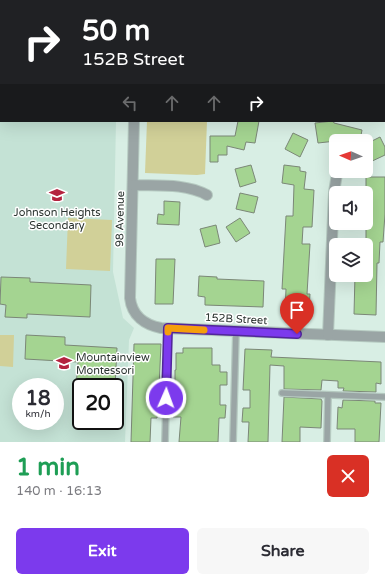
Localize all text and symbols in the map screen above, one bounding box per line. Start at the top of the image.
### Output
text: 50 m [82,14,150,48]
icon: right [16,16,68,68]
text: 152B Street [82,48,185,70]
icon: left [119,92,141,114]
icon: ahead [161,92,183,114]
icon: ahead [203,92,225,114]
icon: right [245,92,267,114]
north arrow [329,134,373,178]
map controls [329,134,373,282]
school or university icon: Johnson Heights Secondary [48,186,66,204]
button: sound [329,186,373,230]
street label: 98 Avenue [113,191,127,247]
place label: Johnson Heights Secondary [14,206,100,232]
button: layers [329,238,373,282]
pin [280,293,314,334]
icon: arrive [286,299,308,321]
street label: 152B Street [204,311,268,327]
place label: Mountainview Montessori [76,351,150,377]
school or university icon: Mountainview Montessori [55,354,73,372]
position arrow [145,377,187,419]
speed limit sign: 20 [72,378,124,430]
text: 18 [25,387,51,411]
text: km/h [25,408,51,420]
text: 1 min [16,453,80,482]
button: close [327,455,369,497]
text: 140 m · 16:13 [16,483,102,499]
button: Exit [16,528,189,574]
button: Share [197,528,369,574]

